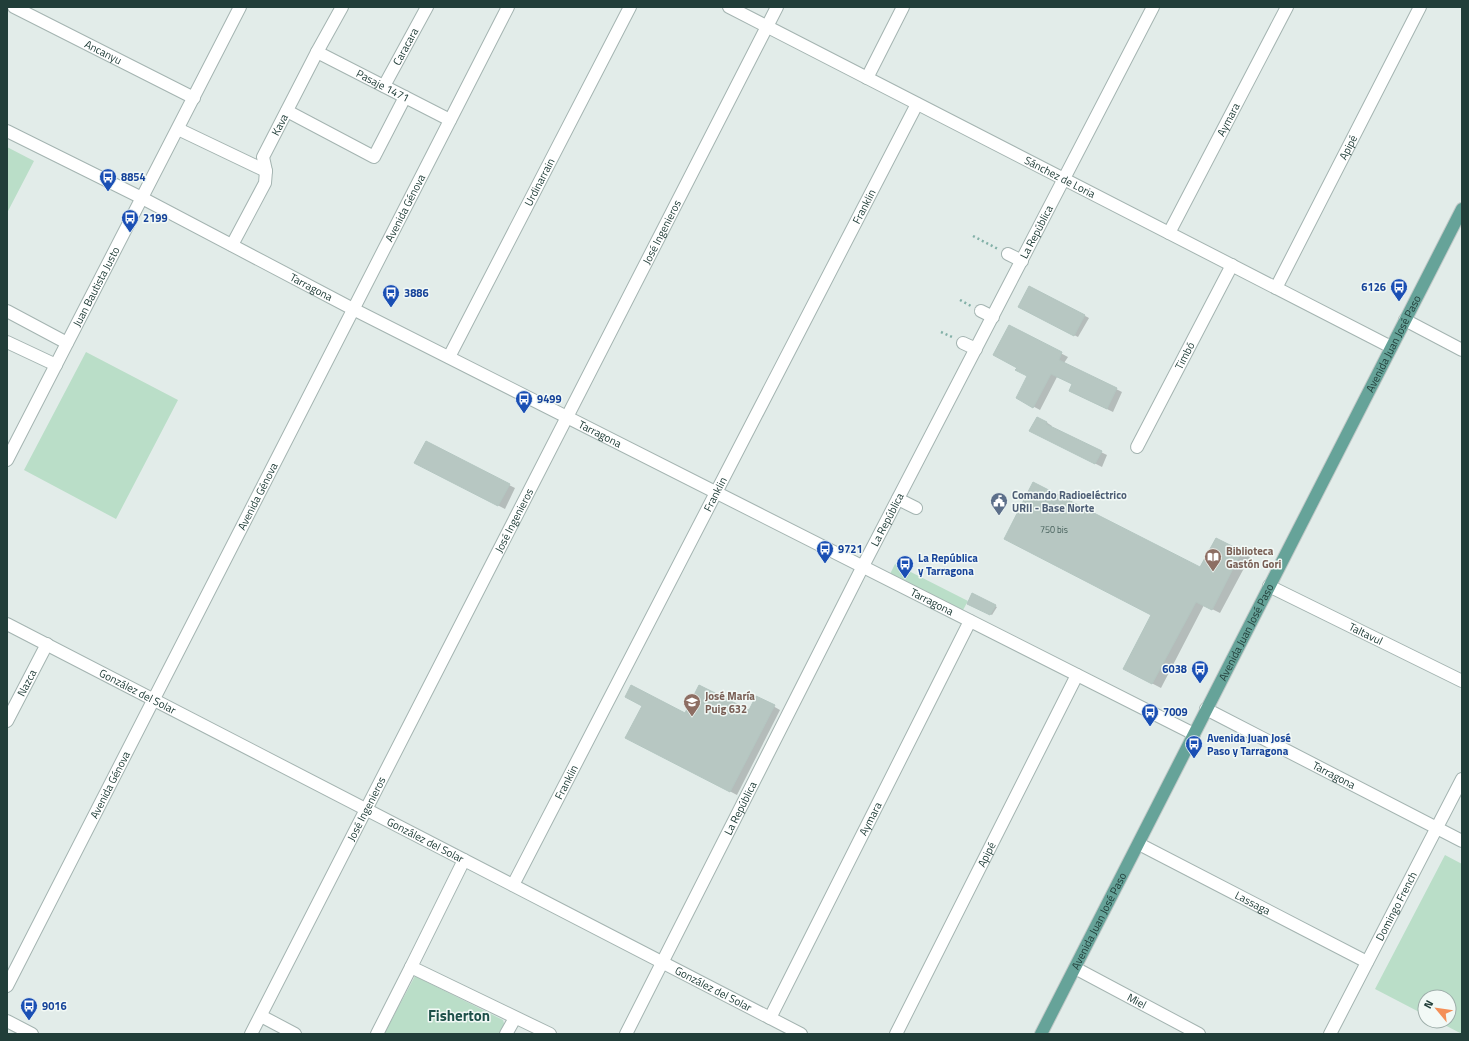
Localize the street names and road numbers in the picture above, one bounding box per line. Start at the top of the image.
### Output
street label: Caracara [389,24,422,68]
street label: Ancanyu [82,36,125,68]
street label: Pasaje 1471 [354,65,412,106]
street label: Aymara [1213,100,1244,139]
street label: Kava [267,111,292,138]
street label: Apipé [1335,132,1361,163]
street label: Sánchez de Loria [1022,152,1099,202]
street label: Urdinarrain [520,155,559,209]
street label: Avenida Génova [381,171,429,245]
street label: Franklin [848,186,880,227]
street label: José Ingenieros [639,197,685,267]
street label: La República [1016,202,1057,261]
street label: Juan Bautista Justo [69,244,124,329]
street label: Tarragona [287,269,336,305]
street label: Avenida Juan José Paso [1362,292,1425,395]
street label: Timbó [1171,339,1199,372]
street label: Tarragona [576,416,625,452]
street label: Avenida Génova [234,459,282,533]
street label: Franklin [700,474,731,514]
street label: José Ingenieros [491,485,537,555]
street label: La República [867,490,908,549]
street label: Avenida Juan José Paso [1215,581,1278,684]
street label: Tarragona [908,584,957,619]
street label: Taltavul [1346,619,1386,649]
street label: González del Solar [96,665,179,718]
street label: Nazca [13,666,41,699]
street label: Avenida Génova [86,748,134,821]
street label: Tarragona [1310,757,1359,793]
street label: Franklin [551,762,582,802]
street label: José Ingenieros [343,774,390,844]
street label: La República [720,778,761,838]
street label: Aymara [855,799,886,838]
street label: González del Solar [384,814,467,867]
street label: Apipé [973,839,1000,870]
street label: Avenida Juan José Paso [1067,869,1130,972]
street label: Domingo French [1372,869,1421,943]
street label: Lassaga [1232,887,1274,919]
street label: González del Solar [672,962,755,1015]
street label: Miel [1124,989,1149,1013]

